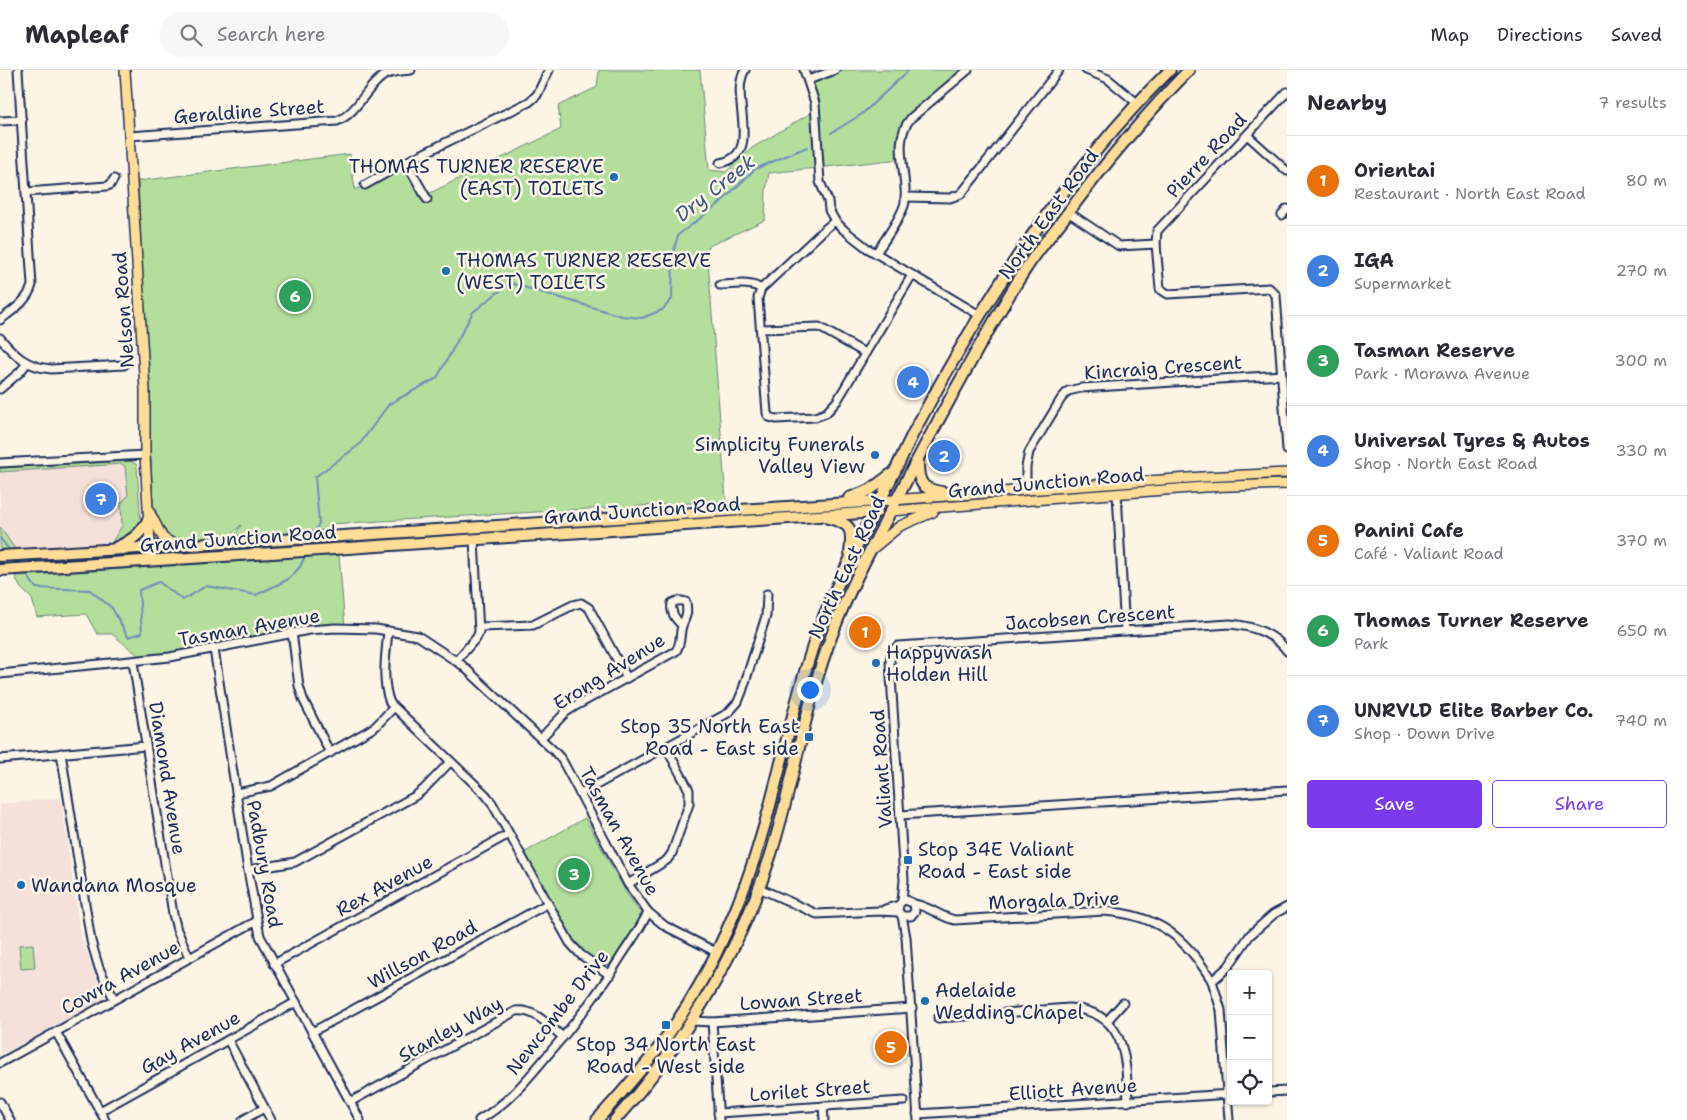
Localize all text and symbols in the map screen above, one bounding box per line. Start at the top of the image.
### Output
search box [159,12,509,57]
text: Mapleaf [25,19,129,51]
icon: search [177,21,205,49]
text: Search here [217,22,325,47]
text: Map [1431,23,1469,47]
text: Directions [1497,23,1583,47]
text: Saved [1611,23,1662,47]
text: Nearby [1307,89,1387,117]
text: 7 results [1598,92,1667,113]
street label: Geraldine Street [173,94,325,129]
street label: Pierre Road [1161,107,1252,203]
street label: North East Road [993,144,1104,284]
water label: Dry Creek [670,148,761,228]
place label: THOMAS TURNER RESERVE (EAST) TOILETS [349,154,604,201]
text: Orientai [1354,158,1435,183]
text: 1 [1319,170,1327,191]
text: 80 m [1626,170,1667,191]
marker: THOMAS TURNER RESERVE (EAST) TOILETS [608,171,620,183]
text: Restaurant · North East Road [1354,183,1586,204]
place label: THOMAS TURNER RESERVE (WEST) TOILETS [456,248,711,295]
text: IGA [1354,248,1394,273]
street label: Nelson Road [107,251,140,369]
text: 2 [1317,260,1329,281]
text: 270 m [1616,260,1667,281]
marker: THOMAS TURNER RESERVE (WEST) TOILETS [440,265,452,277]
text: Supermarket [1354,273,1451,294]
pin: 6 [279,277,311,315]
text: Tasman Reserve [1354,338,1515,363]
street label: Kincraig Crescent [1083,349,1243,385]
text: 3 [1317,350,1329,371]
text: 300 m [1615,350,1667,371]
pin: 4 [897,363,929,401]
text: Park · Morawa Avenue [1354,363,1530,384]
text: Universal Tyres & Autos [1354,428,1590,453]
place label: Simplicity Funerals Valley View [695,432,865,479]
pin: 2 [928,437,960,475]
text: 4 [1317,440,1329,461]
text: 330 m [1615,440,1667,461]
marker: Simplicity Funerals Valley View [869,449,881,461]
text: Shop · North East Road [1354,453,1537,474]
street label: Grand Junction Road [947,461,1145,504]
pin: 7 [85,480,117,518]
street label: Grand Junction Road [543,491,741,530]
street label: North East Road [802,492,891,643]
text: Panini Cafe [1354,518,1464,543]
street label: Grand Junction Road [139,519,337,558]
text: 5 [1318,530,1328,551]
text: 370 m [1616,530,1667,551]
text: Café · Valiant Road [1354,543,1504,564]
street label: Jacobsen Crescent [1004,599,1176,636]
street label: Tasman Avenue [176,603,322,652]
text: Thomas Turner Reserve [1354,608,1589,633]
pin: 1 [849,613,881,651]
text: 6 [1317,620,1329,641]
text: 650 m [1616,620,1667,641]
street label: Erong Avenue [549,627,670,716]
text: Park [1354,633,1388,654]
place label: Happywash Holden Hill [886,640,993,687]
marker: Happywash Holden Hill [870,657,882,669]
your location [797,677,823,703]
text: UNRVLD Elite Barber Co. [1354,698,1593,723]
street label: Diamond Avenue [143,700,192,856]
street label: Valiant Road [865,709,898,829]
text: 7 [1317,710,1329,731]
text: 740 m [1615,710,1667,731]
place label: Stop 35 North East Road - East side [620,714,799,761]
text: Shop · Down Drive [1354,723,1495,744]
marker: Stop 35 North East Road - East side [803,731,815,743]
street label: Tasman Avenue [574,762,665,900]
button: Save [1307,780,1482,828]
button: Share [1492,780,1667,828]
street label: Padbury Road [241,798,288,930]
place label: Stop 34E Valiant Road - East side [918,837,1074,884]
street label: Rex Avenue [331,849,437,922]
marker: Stop 34E Valiant Road - East side [902,854,914,866]
pin: 3 [558,855,590,893]
place label: Wandana Mosque [31,873,197,898]
marker: Wandana Mosque [15,879,27,891]
street label: Morgala Drive [988,886,1120,915]
street label: Willson Road [363,914,481,995]
street label: Cowra Avenue [56,935,184,1020]
street label: Newcombe Drive [500,944,614,1080]
map controls [1227,970,1272,1105]
button: + [1227,970,1272,1015]
place label: Adelaide Wedding Chapel [935,978,1084,1025]
street label: Lowan Street [739,983,863,1016]
street label: Stanley Way [394,991,507,1068]
marker: Adelaide Wedding Chapel [919,995,931,1007]
street label: Gay Avenue [136,1005,245,1080]
button: − [1227,1015,1272,1060]
marker: Stop 34 North East Road - West side [660,1019,672,1031]
pin: 5 [875,1028,907,1066]
place label: Stop 34 North East Road - West side [576,1032,756,1079]
button: locate [1227,1060,1272,1105]
street label: Elliott Avenue [1008,1073,1138,1106]
street label: Lorilet Street [748,1074,872,1107]

